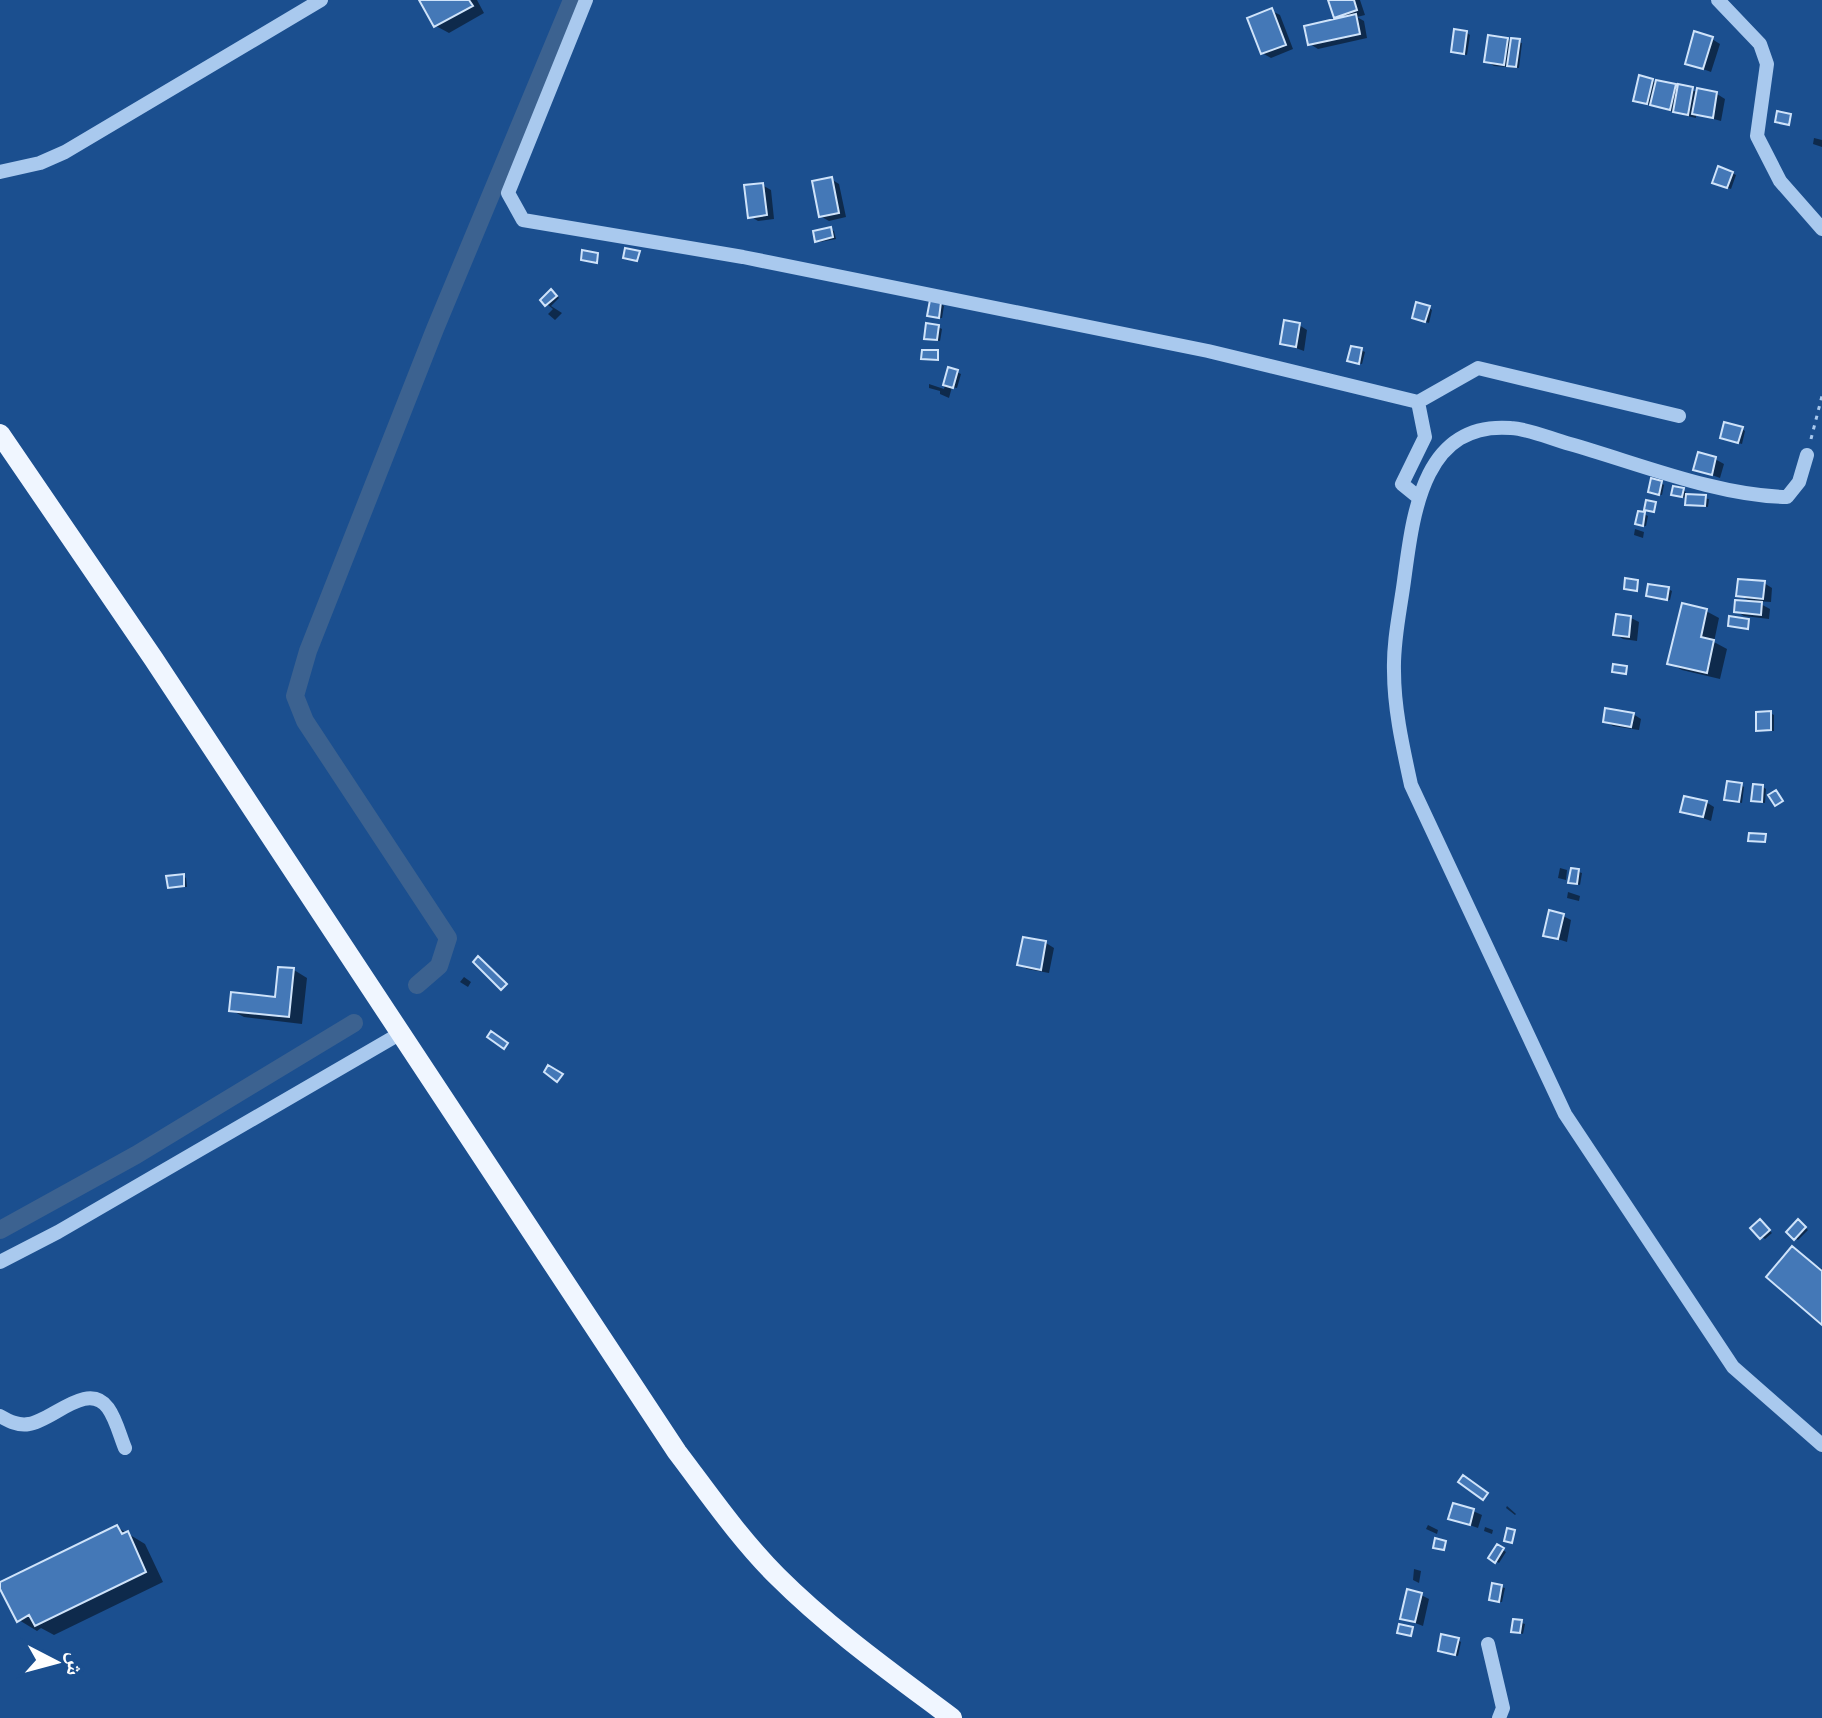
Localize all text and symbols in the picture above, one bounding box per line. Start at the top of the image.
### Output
north arrow [16,1622,96,1702]
text: ش [60,1651,91,1677]

